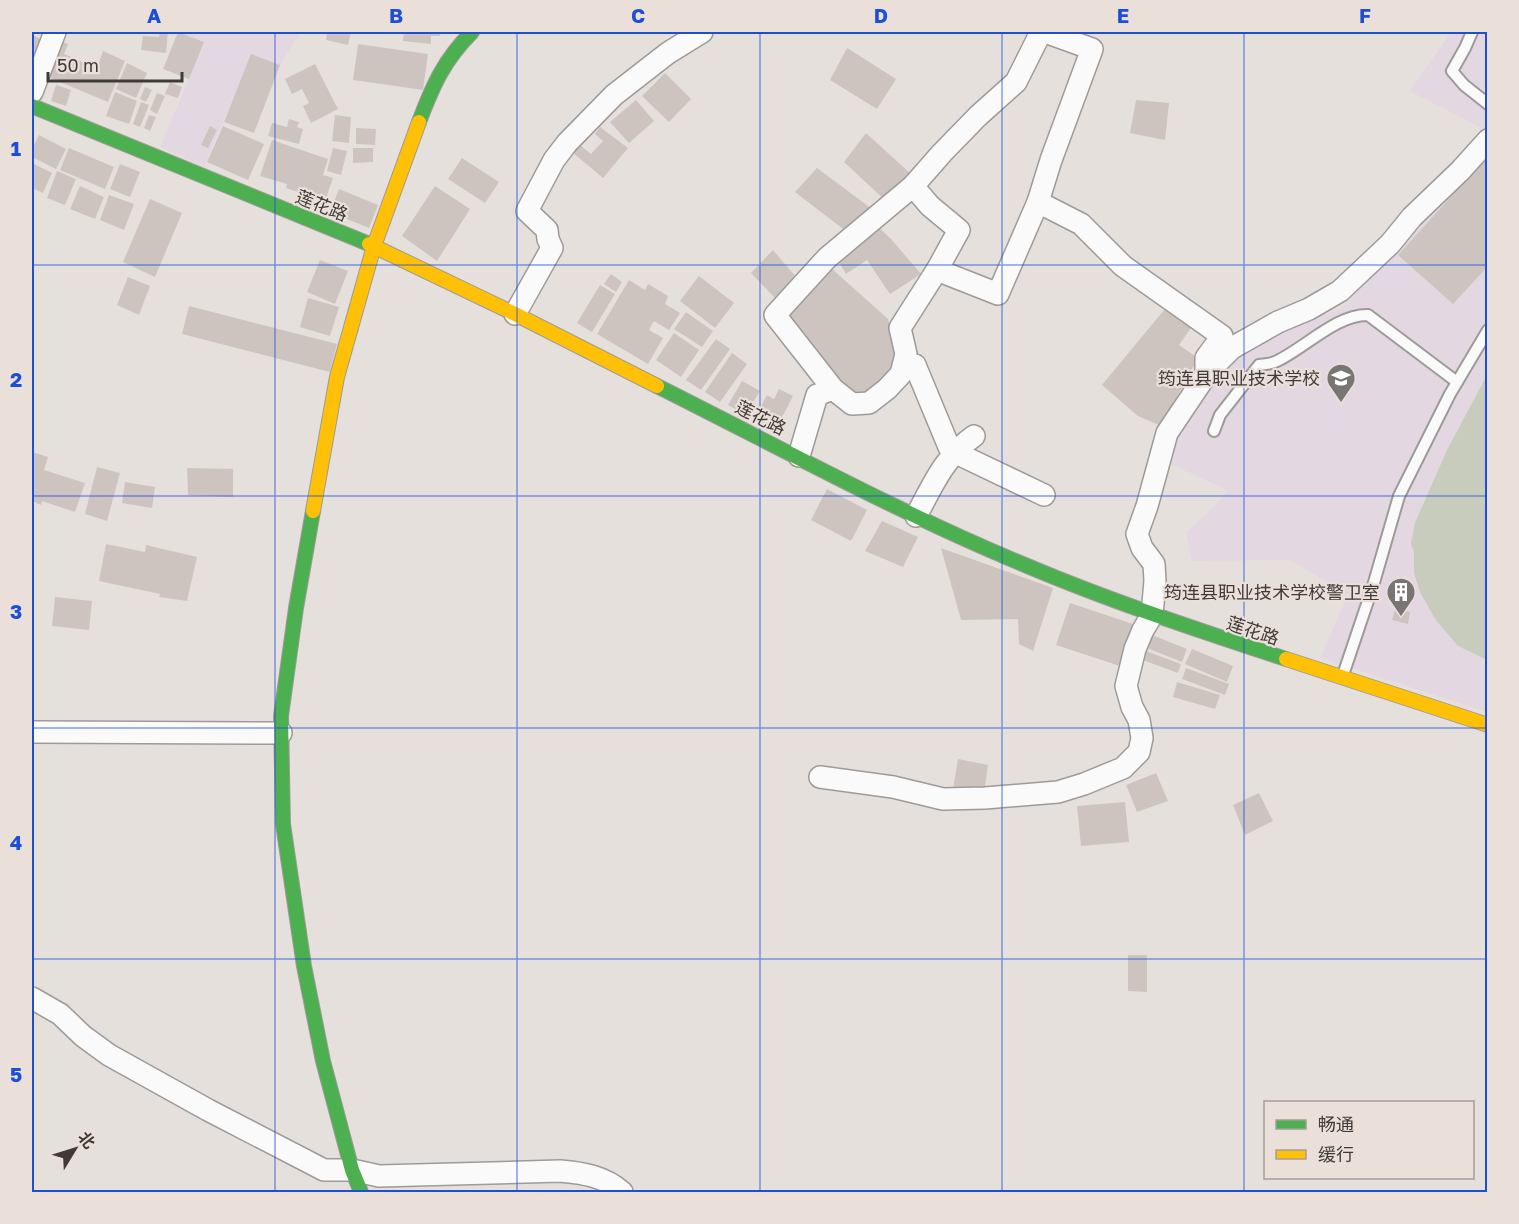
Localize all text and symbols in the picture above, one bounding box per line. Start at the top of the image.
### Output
text: A [147,3,161,27]
text: B [389,3,403,27]
text: C [631,3,645,27]
text: D [874,3,888,27]
text: E [1117,3,1129,27]
text: F [1359,3,1371,27]
scale bar [48,45,182,83]
text: 50 m [57,54,99,76]
text: 1 [11,136,21,160]
street label: 莲花路 [293,185,351,225]
school or university icon: 筠连县职业技术学校 [1325,362,1357,404]
text: 2 [10,367,22,391]
place label: 筠连县职业技术学校 [1158,367,1320,389]
street label: 莲花路 [732,395,790,439]
building icon: 筠连县职业技术学校警卫室 [1385,576,1417,618]
place label: 筠连县职业技术学校警卫室 [1164,581,1380,603]
text: 3 [10,599,22,623]
street label: 莲花路 [1224,611,1282,649]
text: 4 [10,830,22,854]
text: 5 [10,1062,22,1086]
legend [1264,1101,1474,1179]
text: 畅通 [1318,1113,1354,1135]
north arrow [45,1119,105,1179]
text: 北 [74,1127,100,1152]
text: 缓行 [1318,1143,1354,1165]

